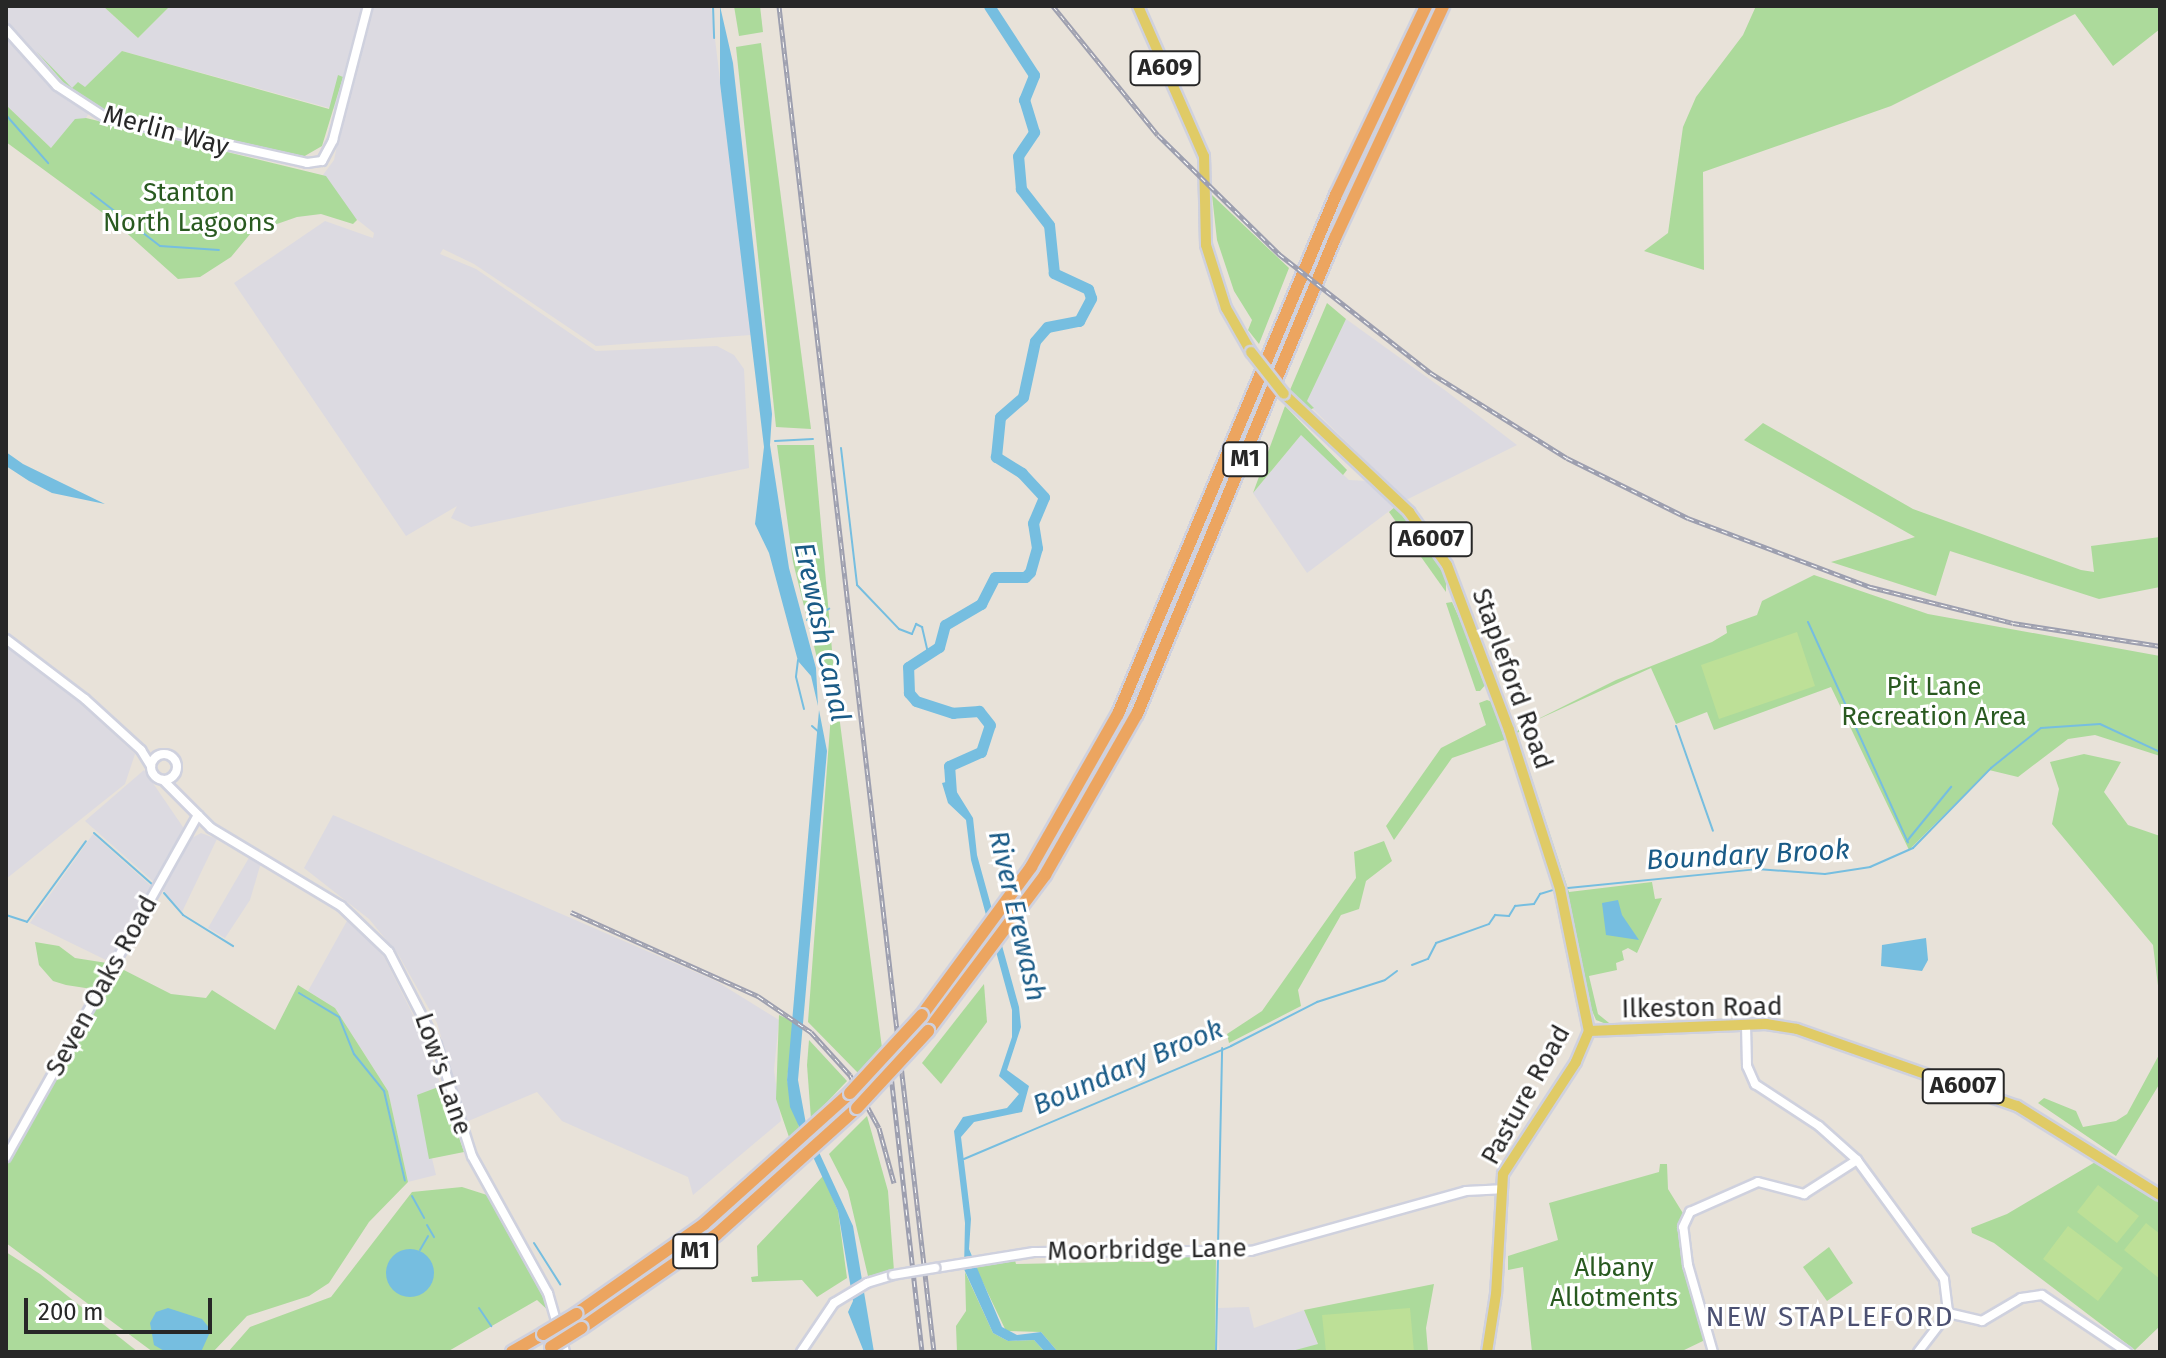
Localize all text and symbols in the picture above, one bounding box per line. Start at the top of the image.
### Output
road number: A609 [1129,48,1201,88]
street label: Merlin Way [100,99,232,163]
park label: Stanton North Lagoons [103,177,275,238]
road number: M1 [1221,439,1269,479]
road number: A6007 [1389,519,1473,559]
water label: Erewash Canal [787,539,857,725]
street label: Stapleford Road [1465,584,1559,774]
park label: Pit Lane Recreation Area [1841,671,2027,732]
water label: River Erewash [981,827,1053,1005]
water label: Boundary Brook [1645,833,1851,877]
street label: Seven Oaks Road [40,890,164,1082]
street label: Ilkeston Road [1621,991,1783,1025]
street label: Low's Lane [408,1009,478,1139]
water label: Boundary Brook [1028,1012,1228,1122]
street label: Pasture Road [1475,1020,1577,1170]
road number: A6007 [1921,1066,2005,1106]
road number: M1 [671,1231,719,1271]
street label: Moorbridge Lane [1047,1233,1247,1267]
park label: Albany Allotments [1550,1252,1678,1314]
scale bar [28,1282,216,1332]
text: 200 m [38,1298,104,1326]
district label: NEW STAPLEFORD [1705,1300,1955,1334]

